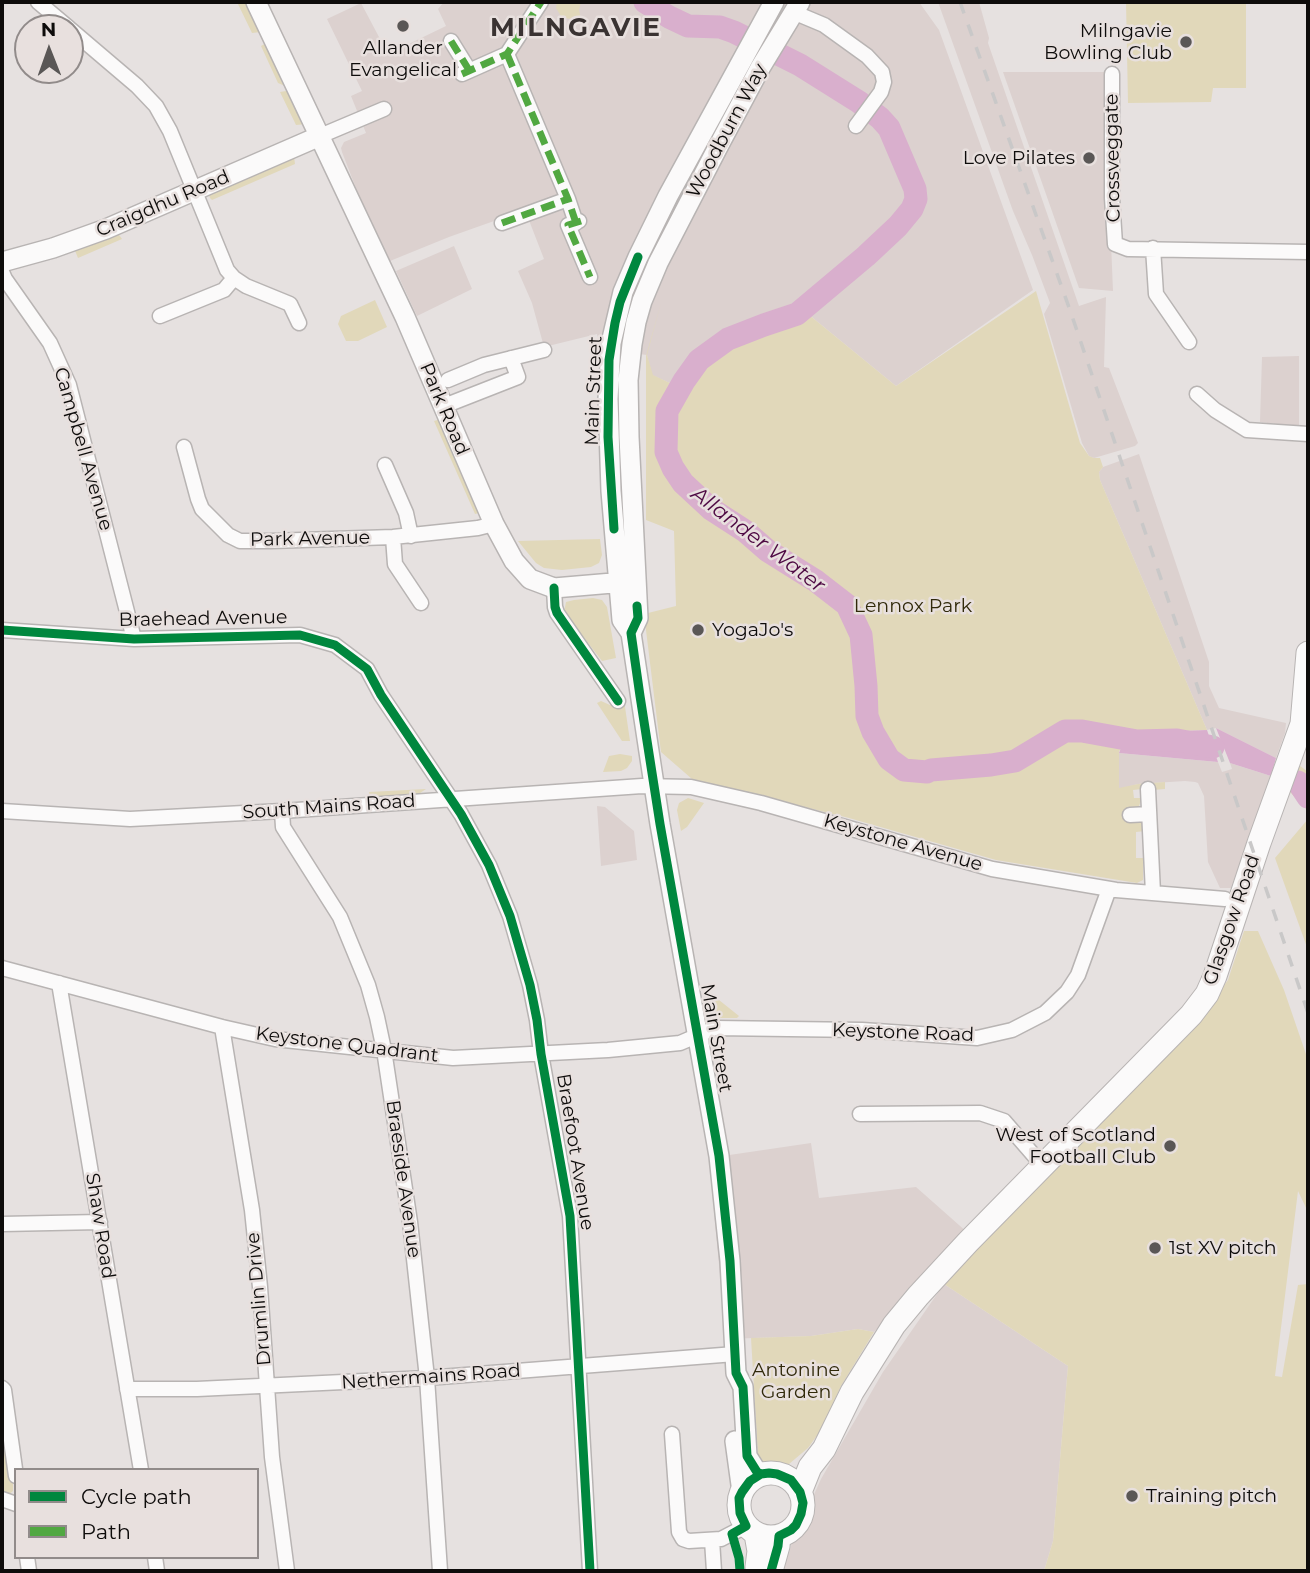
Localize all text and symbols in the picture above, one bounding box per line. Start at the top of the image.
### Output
district label: MILNGAVIE [491,12,661,44]
north arrow [14,14,84,84]
text: N [41,18,57,41]
marker: Allander Evangelical [395,18,411,34]
place label: Milngavie Bowling Club [1044,20,1172,64]
marker: Milngavie Bowling Club [1178,34,1194,50]
place label: Allander Evangelical [349,37,457,81]
street label: Woodburn Way [682,60,772,202]
street label: Crossveggate [1100,93,1126,223]
place label: Love Pilates [963,147,1075,169]
marker: Love Pilates [1081,150,1097,166]
street label: Craigdhu Road [93,166,233,242]
street label: Main Street [581,336,607,446]
street label: Park Road [414,359,474,459]
street label: Campbell Avenue [49,365,117,533]
water label: Allander Water [686,482,830,598]
street label: Park Avenue [250,527,370,551]
park label: Lennox Park [854,595,972,617]
street label: Braehead Avenue [118,606,288,632]
place label: YogaJo's [712,619,793,641]
marker: YogaJo's [690,622,706,638]
street label: South Mains Road [242,790,416,824]
street label: Keystone Avenue [821,809,985,877]
street label: Glasgow Road [1199,852,1265,988]
street label: Main Street [695,982,737,1094]
street label: Keystone Road [832,1019,974,1047]
street label: Keystone Quadrant [254,1022,440,1068]
street label: Braefoot Avenue [551,1072,599,1232]
street label: Braeside Avenue [381,1099,425,1259]
place label: West of Scotland Football Club [995,1124,1156,1168]
marker: West of Scotland Football Club [1162,1138,1178,1154]
street label: Shaw Road [80,1171,120,1281]
street label: Drumlin Drive [242,1231,276,1367]
place label: 1st XV pitch [1169,1237,1277,1259]
marker: 1st XV pitch [1147,1240,1163,1256]
street label: Nethermains Road [341,1359,521,1395]
park label: Antonine Garden [752,1359,840,1403]
legend [14,1468,259,1559]
text: Cycle path [81,1484,192,1509]
place label: Training pitch [1146,1485,1277,1507]
marker: Training pitch [1124,1488,1140,1504]
text: Path [81,1519,131,1544]

